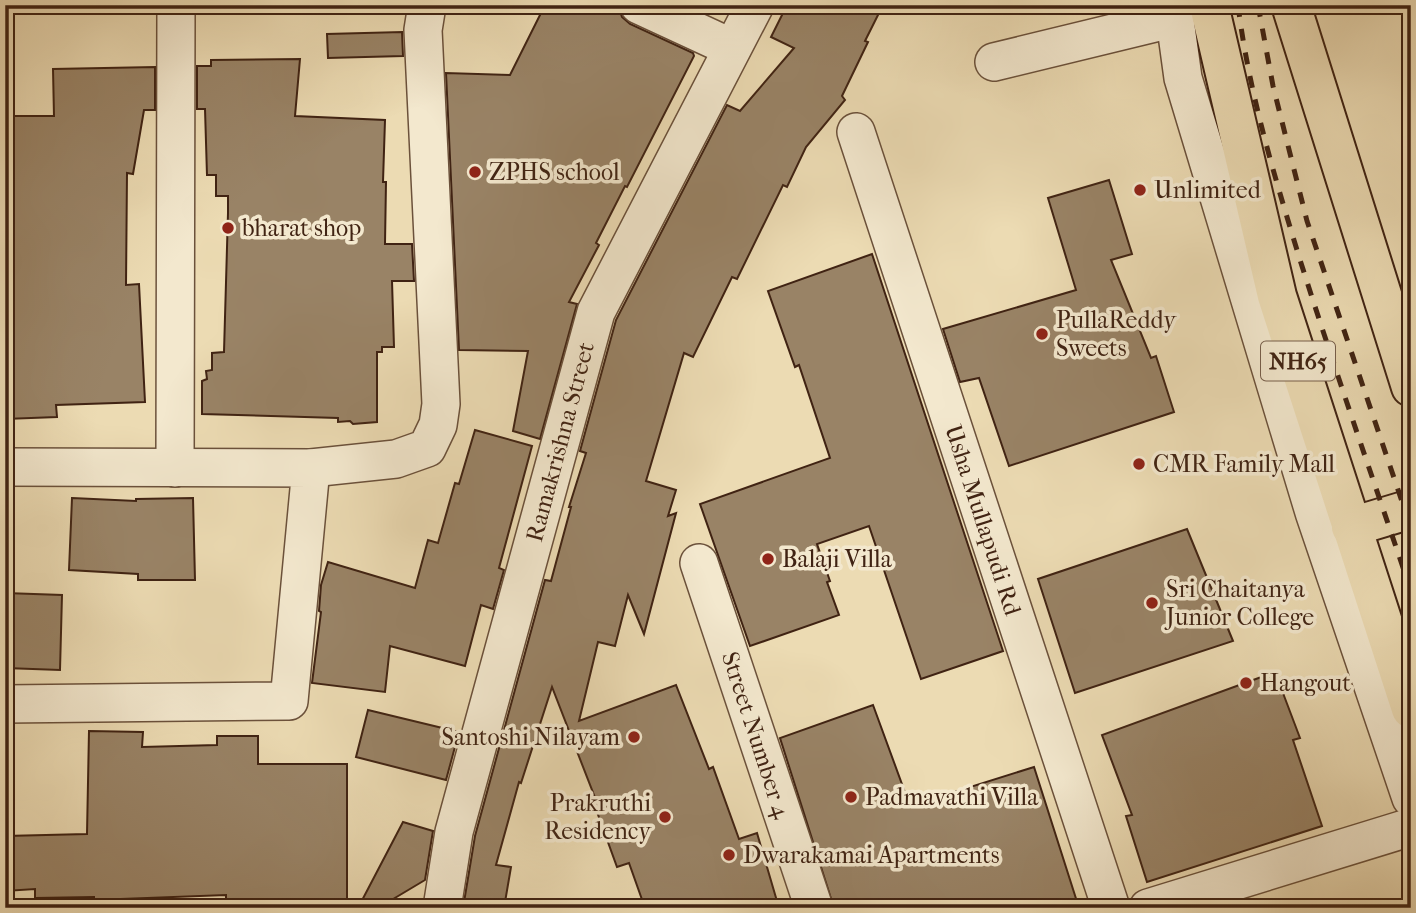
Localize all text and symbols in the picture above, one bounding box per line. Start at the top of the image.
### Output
place label: ZPHS school [489,158,620,186]
marker: ZPHS school [467,164,483,180]
place label: Unlimited [1154,176,1262,204]
marker: Unlimited [1132,182,1148,198]
place label: bharat shop [241,214,361,242]
marker: bharat shop [220,220,236,236]
place label: PullaReddy Sweets [1056,306,1177,362]
marker: PullaReddy Sweets [1034,326,1050,342]
street label: Ramakrishna Street [520,339,600,545]
road number: NH65 [1261,342,1335,380]
street label: Usha Mullapudi Rd [939,421,1027,620]
place label: CMR Family Mall [1153,450,1335,478]
marker: CMR Family Mall [1131,456,1147,472]
place label: Balaji Villa [782,545,893,573]
marker: Balaji Villa [760,551,776,567]
place label: Sri Chaitanya Junior College [1164,575,1314,631]
marker: Sri Chaitanya Junior College [1144,595,1160,611]
street label: Street Number 4 [716,648,796,823]
place label: Hangout [1260,669,1351,697]
marker: Hangout [1238,675,1254,691]
place label: Santoshi Nilayam [442,723,620,751]
marker: Santoshi Nilayam [626,729,642,745]
place label: Padmavathi Villa [865,783,1039,811]
place label: Prakruthi Residency [544,789,652,845]
marker: Padmavathi Villa [843,789,859,805]
marker: Prakruthi Residency [657,809,673,825]
place label: Dwarakamai Apartments [743,841,1000,869]
marker: Dwarakamai Apartments [721,847,737,863]

